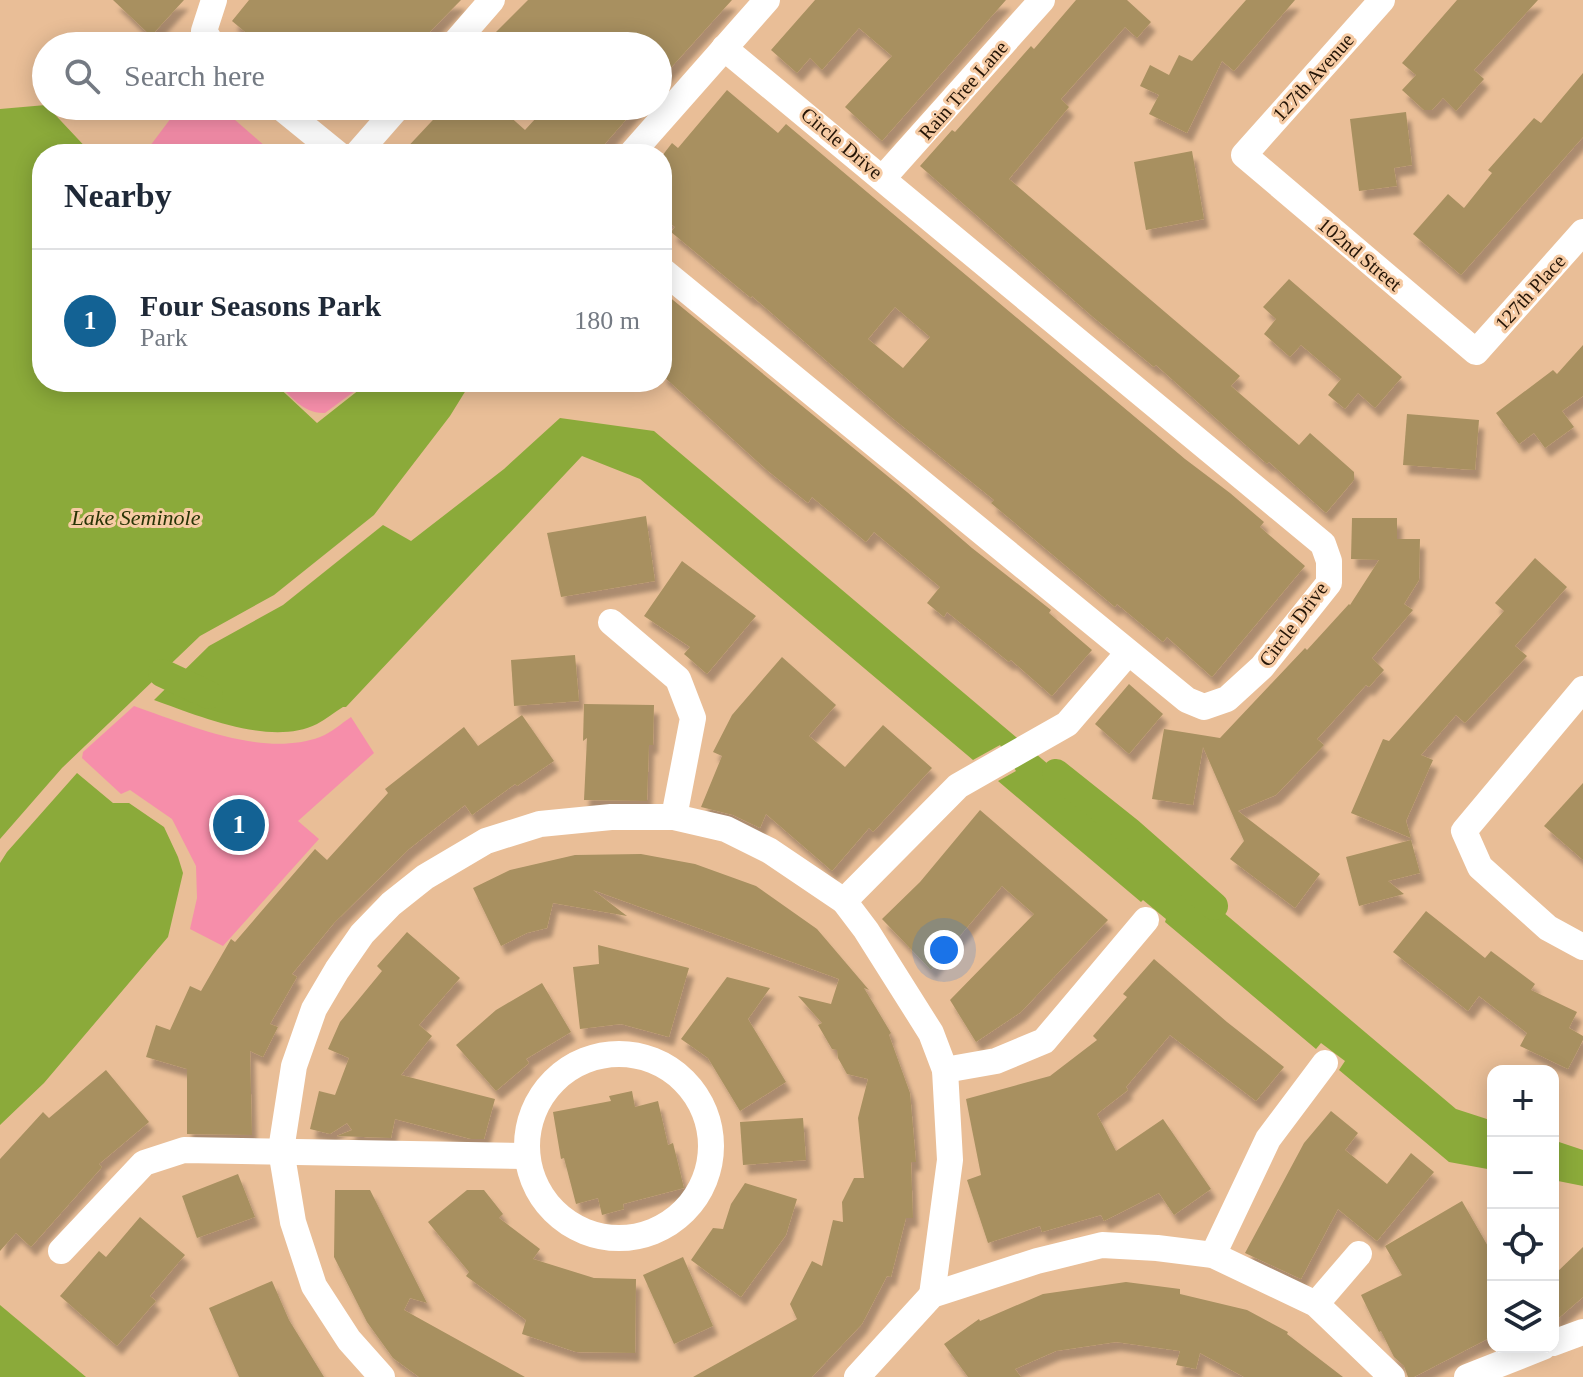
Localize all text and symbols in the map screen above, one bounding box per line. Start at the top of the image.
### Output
street label: 127th Avenue [1268,29,1358,125]
search box [32,32,672,120]
street label: Rain Tree Lane [914,36,1012,144]
icon: search [60,54,104,98]
text: Search here [124,59,265,92]
street label: Circle Drive [797,103,887,183]
text: Nearby [64,177,172,214]
street label: 102nd Street [1314,213,1406,295]
street label: 127th Place [1490,250,1570,334]
text: Four Seasons Park [140,289,381,322]
text: 1 [84,306,97,335]
text: 180 m [574,306,640,335]
text: Park [140,323,188,352]
water label: Lake Seminole [71,505,201,530]
street label: Circle Drive [1254,578,1332,670]
pin: 1 [213,795,265,855]
your location [924,930,964,970]
map controls [1487,1065,1559,1353]
button: + [1487,1065,1559,1137]
button: − [1487,1137,1559,1209]
button: locate [1487,1209,1559,1281]
button: layers [1487,1281,1559,1353]

